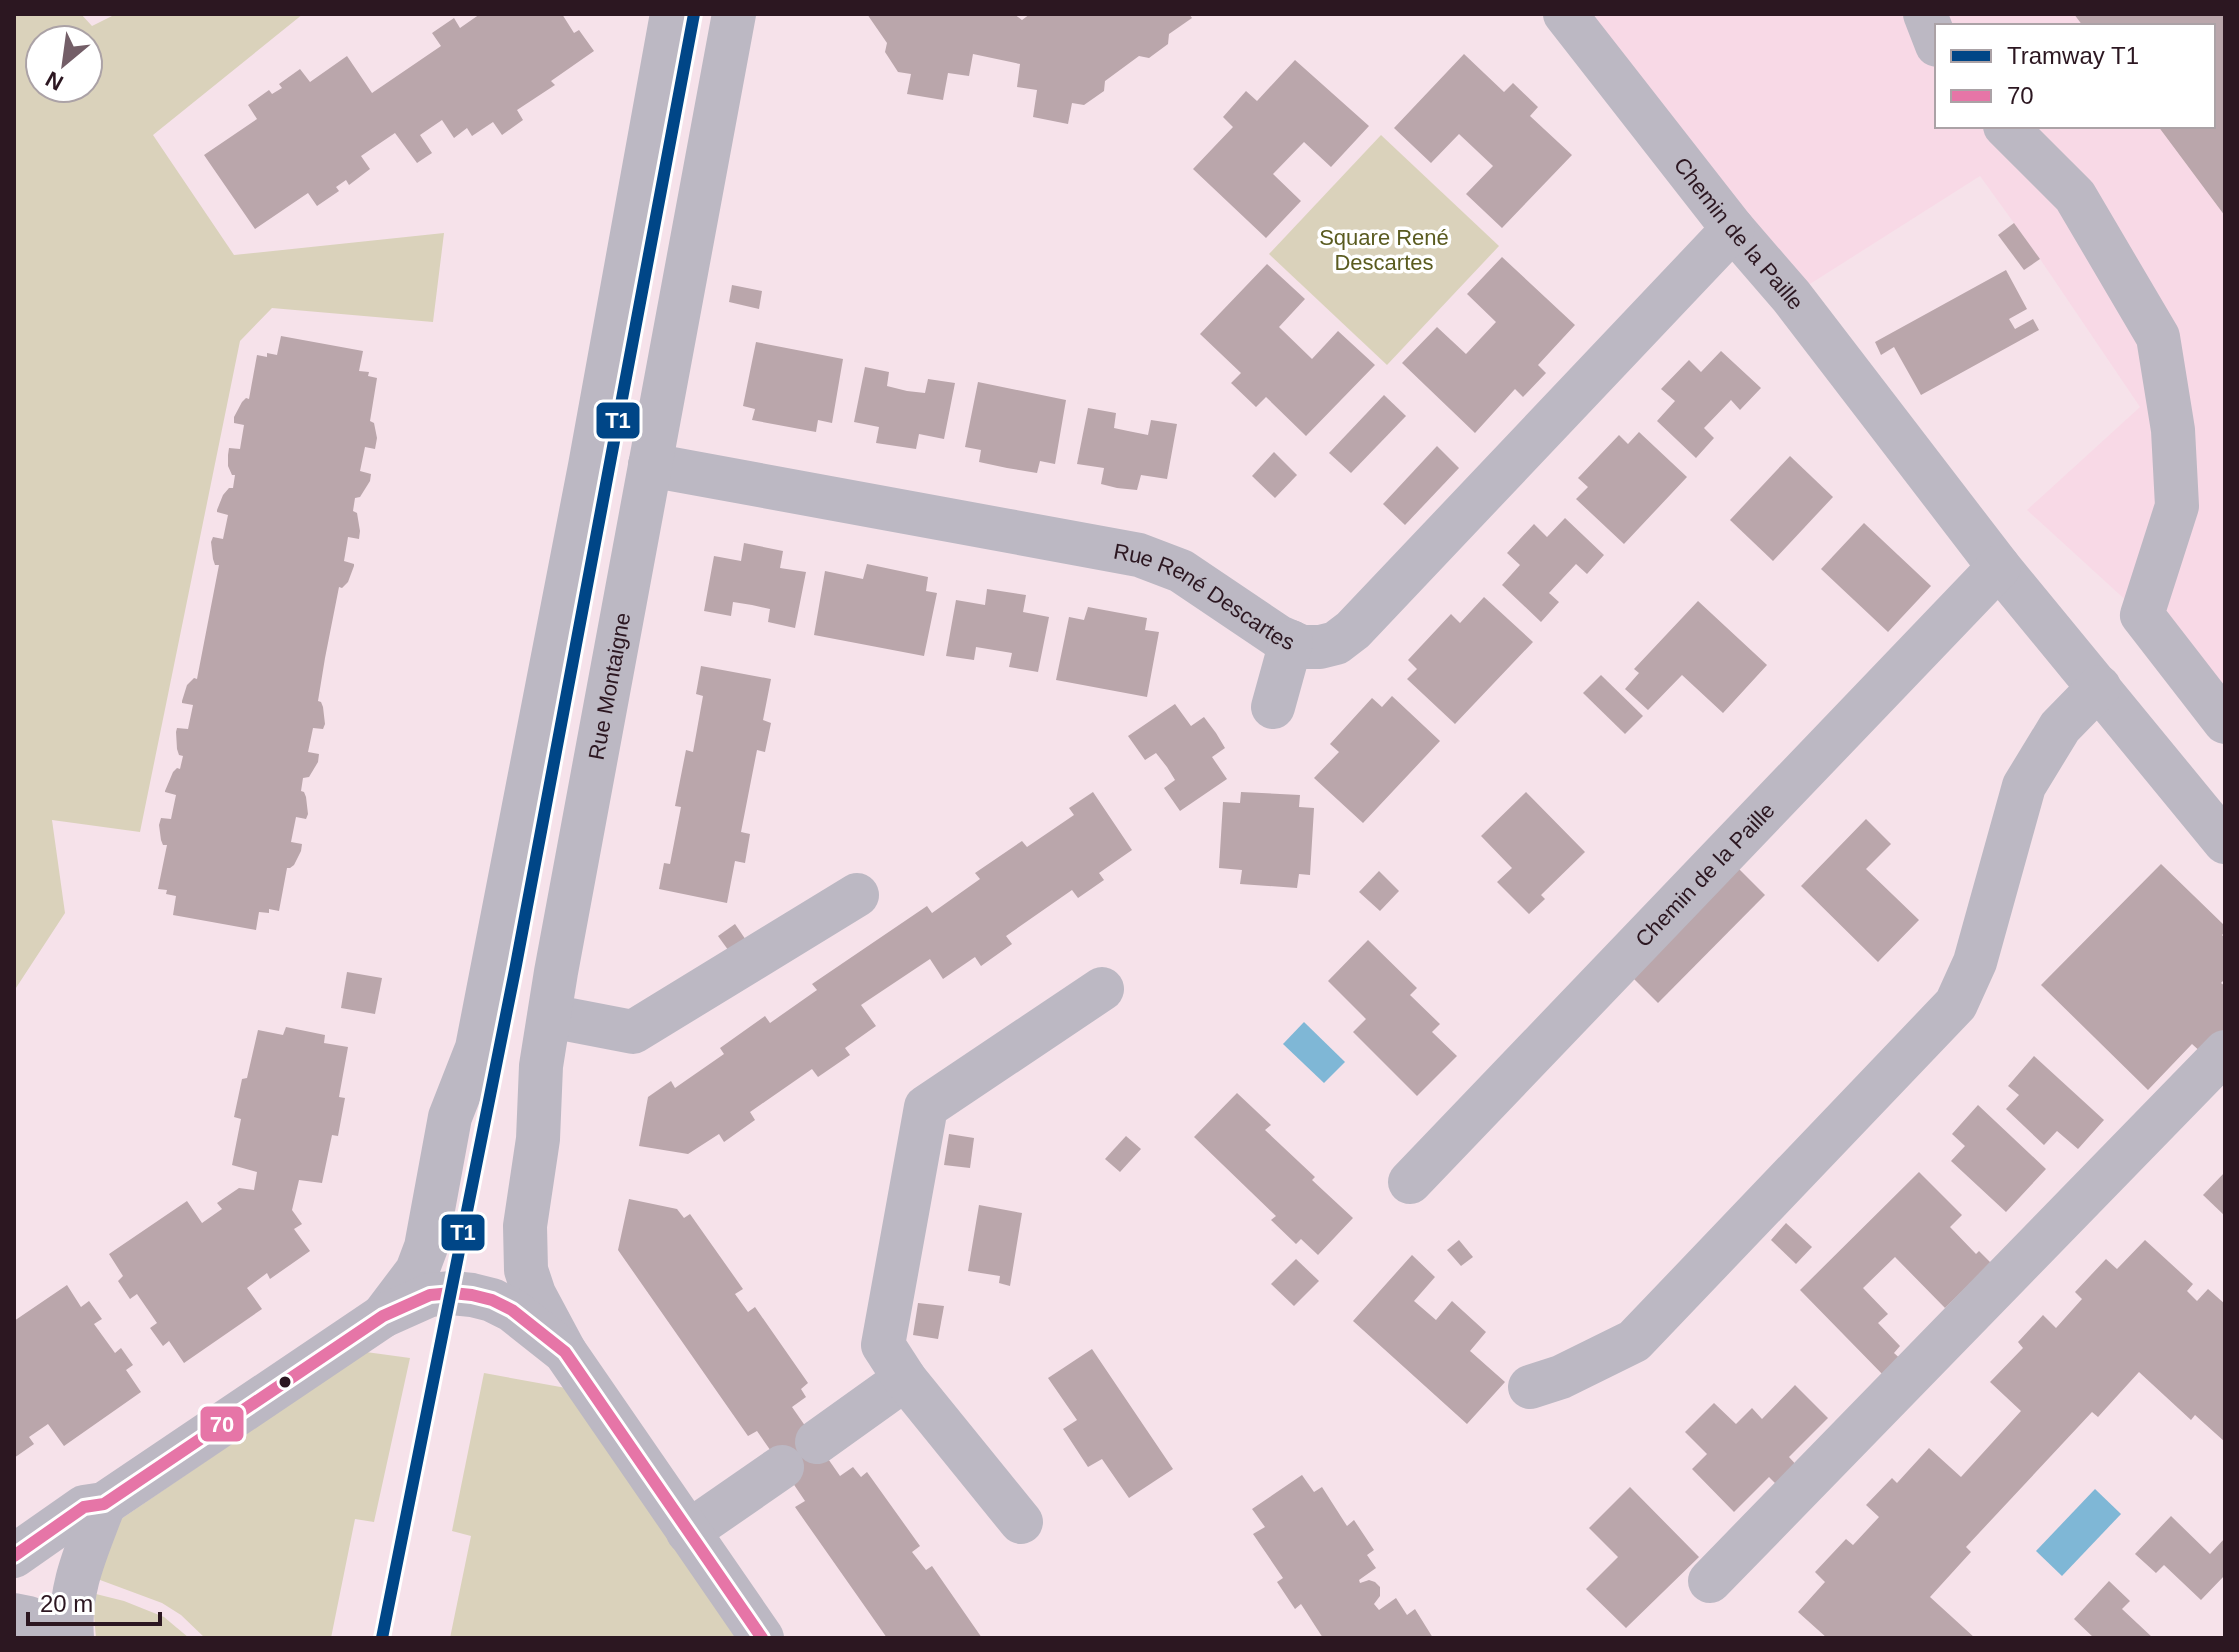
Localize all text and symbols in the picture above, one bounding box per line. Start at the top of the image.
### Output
north arrow [24,24,104,104]
legend [1935,24,2215,128]
text: Tramway T1 [2007,42,2139,69]
text: N [42,66,68,96]
text: 70 [2007,82,2034,109]
street label: Chemin de la Paille [1669,152,1809,314]
park label: Square René Descartes [1319,225,1449,275]
line badge: T1 [595,401,641,440]
text: T1 [605,408,631,433]
street label: Rue René Descartes [1112,538,1299,655]
street label: Rue Montaigne [583,610,635,762]
street label: Chemin de la Paille [1630,797,1779,951]
line badge: T1 [440,1213,486,1252]
text: T1 [450,1220,476,1245]
unlabelled marker [277,1374,293,1390]
line badge: 70 [199,1405,245,1443]
text: 70 [210,1412,234,1437]
scale bar [28,1576,160,1626]
text: 20 m [40,1590,93,1617]

